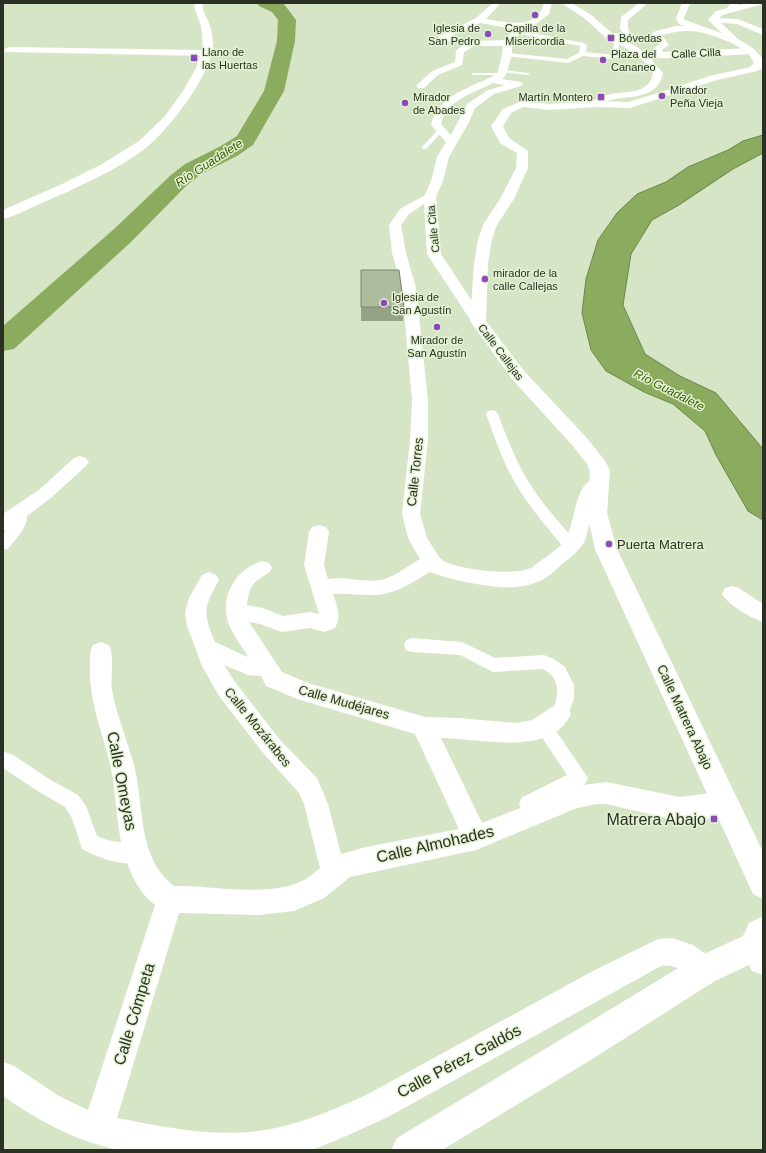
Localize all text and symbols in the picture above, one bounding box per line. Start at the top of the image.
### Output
marker: Capilla de la Misericordia [530,10,540,20]
place label: Iglesia de San Pedro [428,22,480,47]
place label: Capilla de la Misericordia [505,22,566,47]
marker: Iglesia de San Pedro [483,29,493,39]
place label: Bóvedas [619,32,662,44]
marker: Bóvedas [606,33,616,43]
place label: Llano de las Huertas [202,46,258,71]
street label: Calle Cilla [671,46,722,60]
place label: Plaza del Cananeo [611,48,656,73]
marker: Llano de las Huertas [189,53,199,63]
marker: Plaza del Cananeo [598,55,608,65]
place label: Mirador Peña Vieja [670,84,724,109]
place label: Mirador de Abades [413,91,465,116]
place label: Martín Montero [518,91,593,103]
marker: Mirador Peña Vieja [657,91,667,101]
marker: Martín Montero [596,92,606,102]
marker: Mirador de Abades [400,98,410,108]
water label: Río Guadalete [173,136,246,190]
street label: Calle Cita [424,204,441,253]
place label: mirador de la calle Callejas [493,267,558,292]
marker: mirador de la calle Callejas [480,274,490,284]
place label: Iglesia de San Agustín [392,291,451,316]
marker: Iglesia de San Agustín [379,298,389,308]
marker: Mirador de San Agustín [432,322,442,332]
street label: Calle Callejas [476,322,526,383]
place label: Mirador de San Agustín [407,334,467,359]
water label: Río Guadalete [631,366,707,414]
street label: Calle Torres [404,436,426,507]
place label: Puerta Matrera [617,537,704,552]
marker: Puerta Matrera [604,539,614,549]
street label: Calle Matrera Abajo [654,662,716,772]
street label: Calle Mudéjares [297,682,392,722]
street label: Calle Mozárabes [221,684,295,770]
street label: Calle Omeyas [104,730,140,832]
place label: Matrera Abajo [606,811,706,828]
marker: Matrera Abajo [709,814,719,824]
street label: Calle Almohades [375,822,495,866]
street label: Calle Cómpeta [110,961,158,1067]
street label: Calle Pérez Galdós [394,1021,524,1101]

